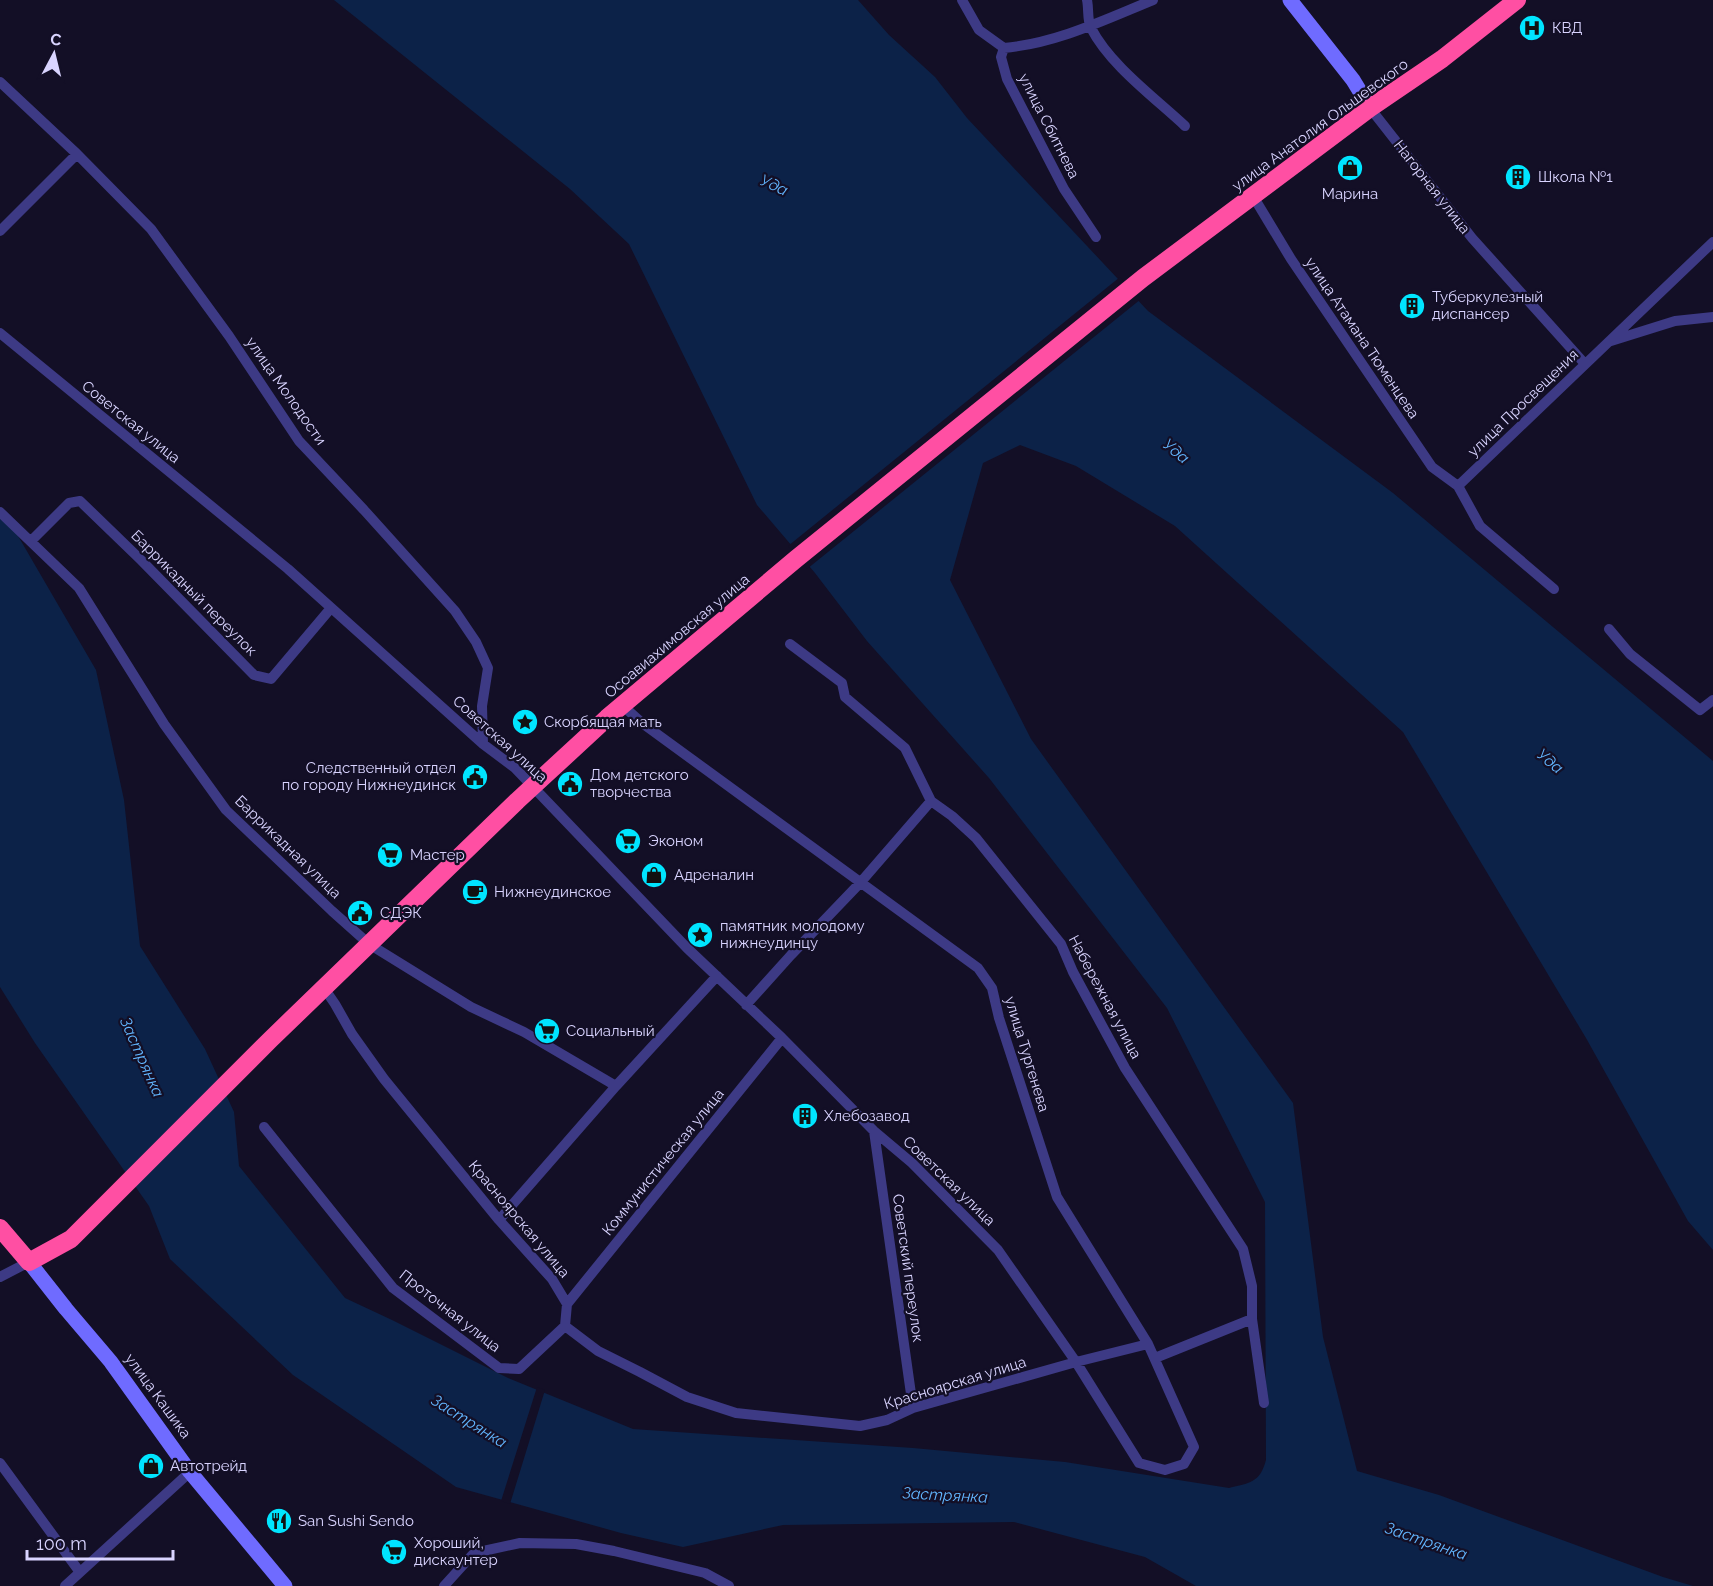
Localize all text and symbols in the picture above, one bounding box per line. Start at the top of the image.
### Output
hospital icon: КВД [1517,13,1547,43]
place label: КВД [1552,19,1583,37]
north arrow [24,24,84,84]
text: С [49,30,62,50]
street label: улица Анатолия Ольшевского [1228,55,1412,195]
street label: улица Сбитнева [1015,70,1083,182]
street label: Нагорная улица [1390,137,1474,237]
shop icon: Марина [1335,153,1365,183]
building icon: Школа №1 [1503,162,1533,192]
place label: Школа №1 [1538,168,1613,186]
water label: Уда [757,170,791,200]
place label: Марина [1322,185,1378,203]
street label: улица Атамана Тюменцева [1301,254,1423,422]
place label: Туберкулезный диспансер [1432,288,1543,323]
building icon: Туберкулезный диспансер [1397,291,1427,321]
street label: улица Молодости [242,334,330,448]
street label: улица Просвещения [1464,346,1582,460]
street label: Советская улица [78,377,184,467]
water label: Уда [1159,434,1193,468]
street label: Баррикадный переулок [127,526,261,660]
street label: Осоавиахимовская улица [601,570,753,702]
street label: Советская улица [449,692,551,786]
place icon: Скорбящая мать [510,707,540,737]
place label: Скорбящая мать [544,713,662,731]
water label: Уда [1533,744,1567,778]
place label: Следственный отдел по городу Нижнеудинск [282,759,456,794]
public building icon: Следственный отдел по городу Нижнеудинск [460,762,490,792]
place label: Дом детского творчества [590,766,689,801]
public building icon: Дом детского творчества [555,769,585,799]
street label: Баррикадная улица [231,792,345,902]
supermarket icon: Эконом [613,826,643,856]
place label: Эконом [648,832,703,850]
supermarket icon: Мастер [375,840,405,870]
place label: Мастер [410,846,465,864]
shop icon: Адреналин [639,860,669,890]
place label: Адреналин [674,866,754,884]
cafe icon: Нижнеудинское [460,877,490,907]
place label: Нижнеудинское [494,883,611,901]
public building icon: СДЭК [345,898,375,928]
place label: СДЭК [380,904,422,922]
place label: памятник молодому нижнеудинцу [720,917,865,952]
place icon: памятник молодому нижнеудинцу [685,920,715,950]
street label: Набережная улица [1065,932,1145,1062]
street label: улица Тургенева [1001,994,1053,1114]
water label: Застрянка [116,1014,168,1100]
supermarket icon: Социальный [532,1016,562,1046]
place label: Социальный [566,1022,655,1040]
street label: Коммунистическая улица [598,1085,728,1239]
building icon: Хлебозавод [790,1101,820,1131]
place label: Хлебозавод [824,1107,910,1125]
street label: Советская улица [899,1132,999,1230]
street label: Красноярская улица [465,1157,573,1281]
street label: Советский переулок [889,1193,927,1343]
street label: Проточная улица [396,1266,504,1356]
street label: улица Кашика [121,1350,195,1442]
street label: Красноярская улица [882,1353,1028,1413]
water label: Застрянка [428,1390,511,1452]
shop icon: Автотрейд [136,1451,166,1481]
place label: Автотрейд [170,1457,247,1475]
water label: Застрянка [902,1483,989,1507]
restaurant icon: San Sushi Sendo [264,1506,294,1536]
place label: San Sushi Sendo [298,1512,414,1530]
water label: Застрянка [1382,1518,1470,1564]
scale bar [27,1523,172,1561]
text: 100 m [36,1533,87,1554]
place label: Хороший, дискаунтер [414,1534,498,1569]
supermarket icon: Хороший, дискаунтер [379,1537,409,1567]

